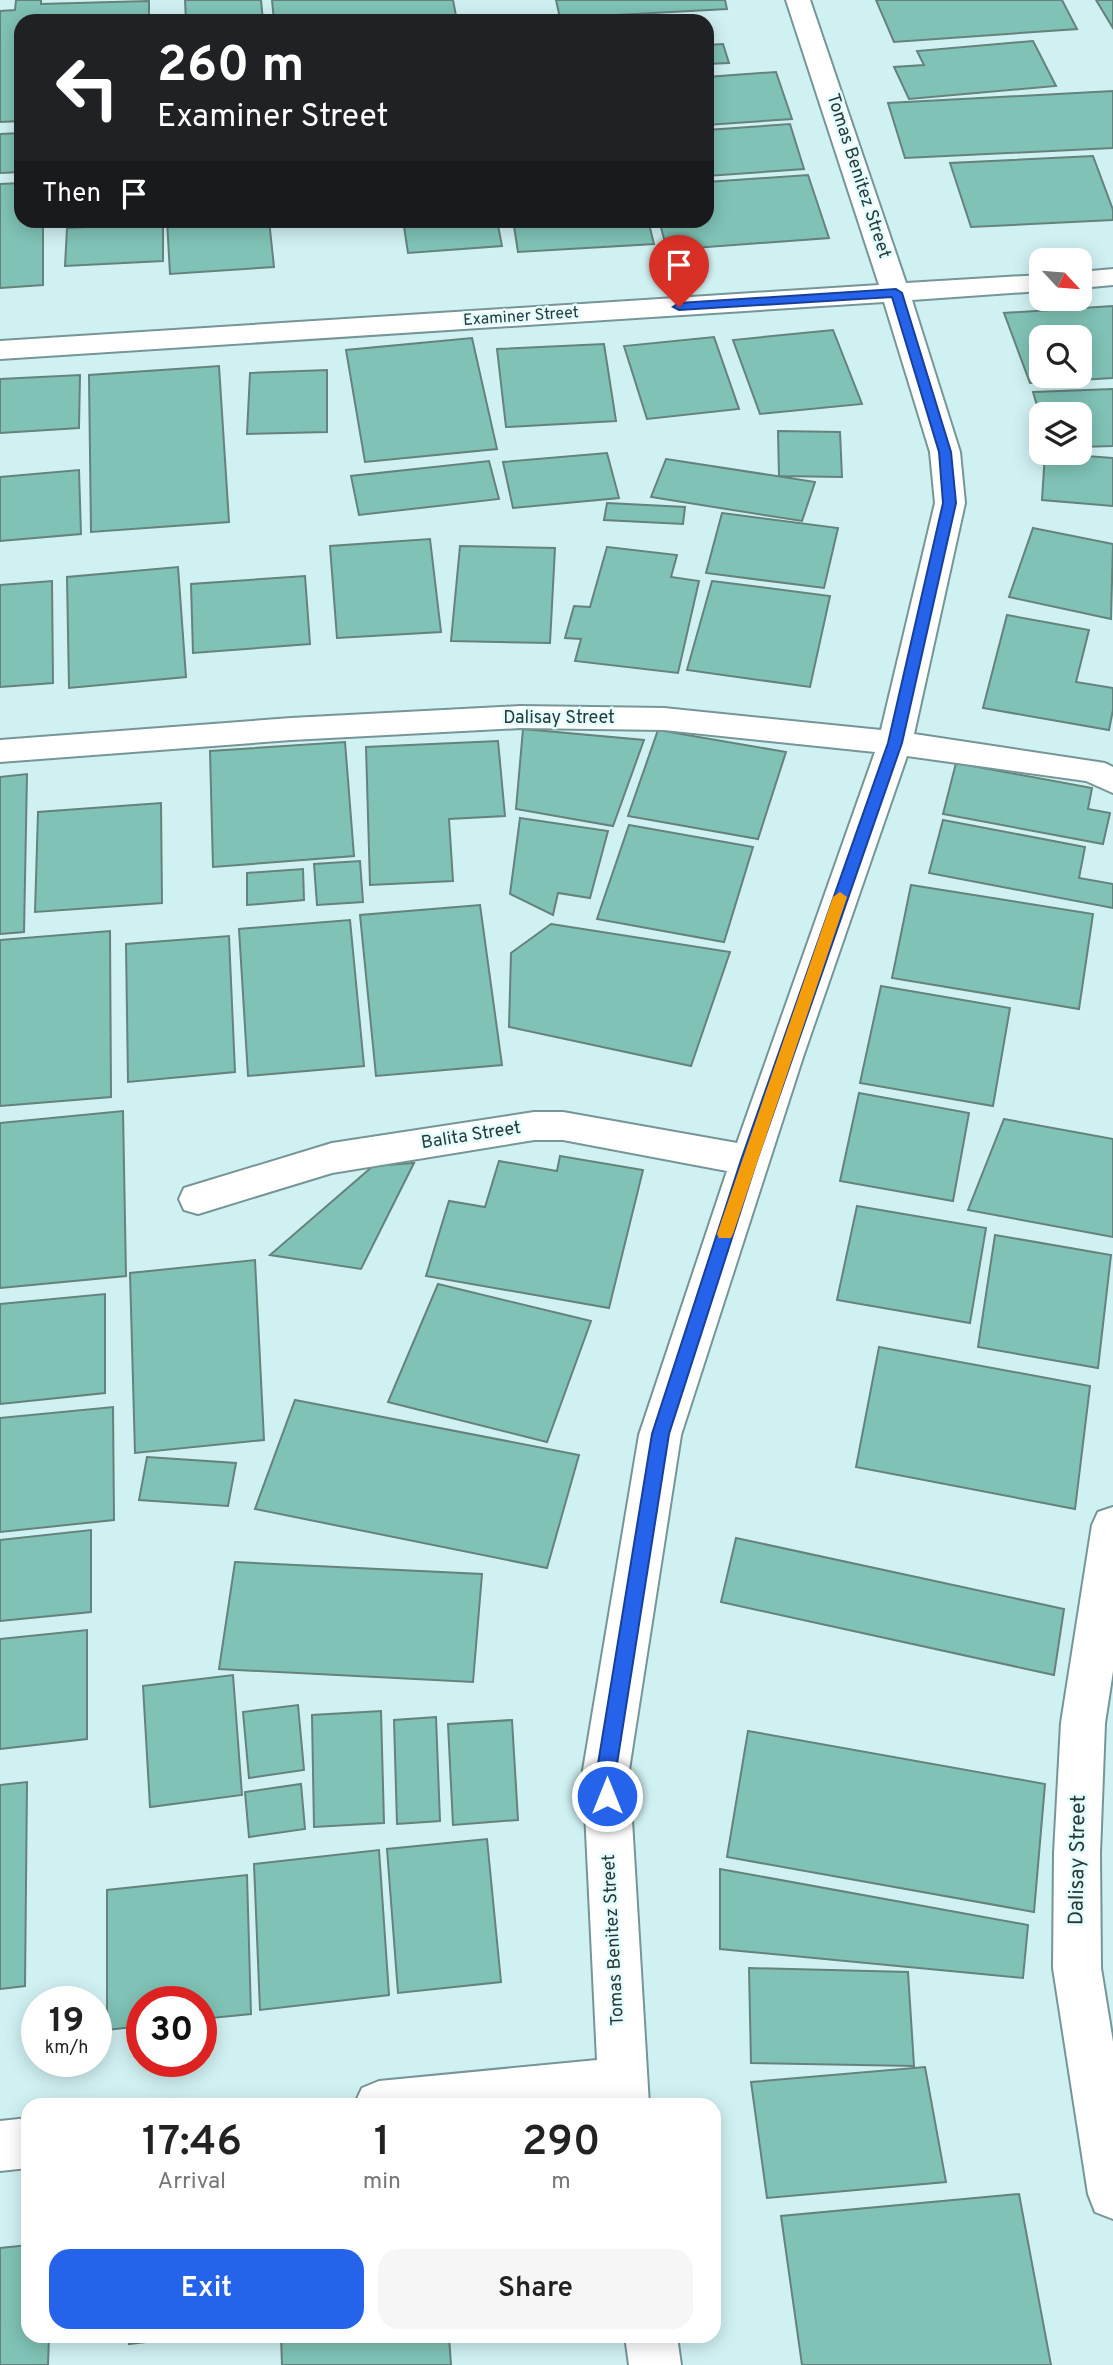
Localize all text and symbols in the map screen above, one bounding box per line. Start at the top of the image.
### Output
text: 260 m [157,37,304,99]
icon: left [42,42,133,133]
street label: Tomas Benitez Street [821,91,895,261]
text: Examiner Street [157,98,389,138]
icon: arrive [115,175,153,213]
text: Then [42,178,101,211]
pin [649,235,709,307]
icon: arrive [660,246,698,284]
north arrow [1029,248,1092,312]
map controls [1029,248,1092,465]
street label: Examiner Street [463,303,579,331]
button: search [1029,325,1092,388]
button: layers [1029,402,1092,465]
street label: Dalisay Street [503,707,615,730]
street label: Balita Street [420,1117,522,1155]
position arrow [570,1759,644,1833]
street label: Dalisay Street [1063,1795,1093,1925]
street label: Tomas Benitez Street [598,1854,630,2026]
speed limit sign: 30 [126,1986,217,2077]
text: 19 [49,2000,84,2044]
text: km/h [45,2037,88,2060]
text: 17:46 [142,2117,242,2170]
text: 1 [374,2117,390,2170]
text: 290 [522,2117,600,2170]
text: Arrival [158,2168,226,2197]
text: min [363,2168,401,2197]
text: m [551,2168,571,2197]
button: Exit [49,2249,364,2329]
button: Share [378,2249,693,2329]

